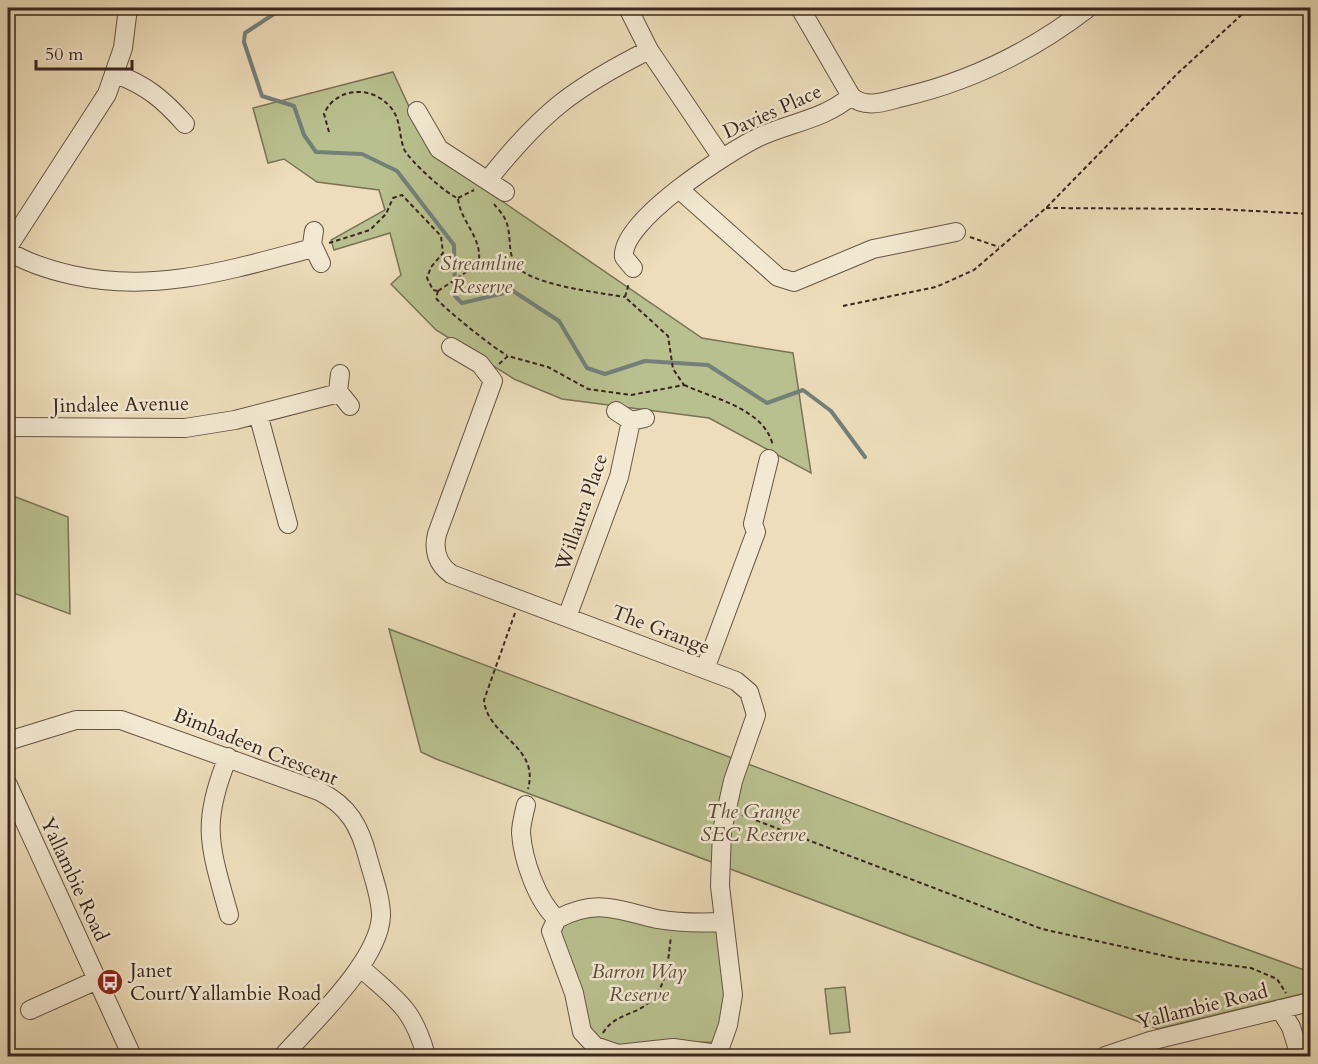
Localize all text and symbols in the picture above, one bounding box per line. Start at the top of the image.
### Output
scale bar [36,33,132,71]
text: 50 m [45,42,84,67]
street label: Davies Place [719,78,826,145]
park label: Streamline Reserve [441,250,524,300]
street label: Jindalee Avenue [50,390,189,419]
street label: Willaura Place [548,450,614,575]
street label: The Grange [608,598,714,661]
street label: Bimbadeen Crescent [169,701,343,792]
park label: The Grange SEC Reserve [701,798,806,848]
street label: Yallambie Road [34,813,115,946]
place label: Janet Court/Yallambie Road [127,957,322,1007]
park label: Barron Way Reserve [591,958,687,1008]
bus stop icon: Janet Court/Yallambie Road [95,967,125,997]
street label: Yallambie Road [1134,977,1271,1036]

